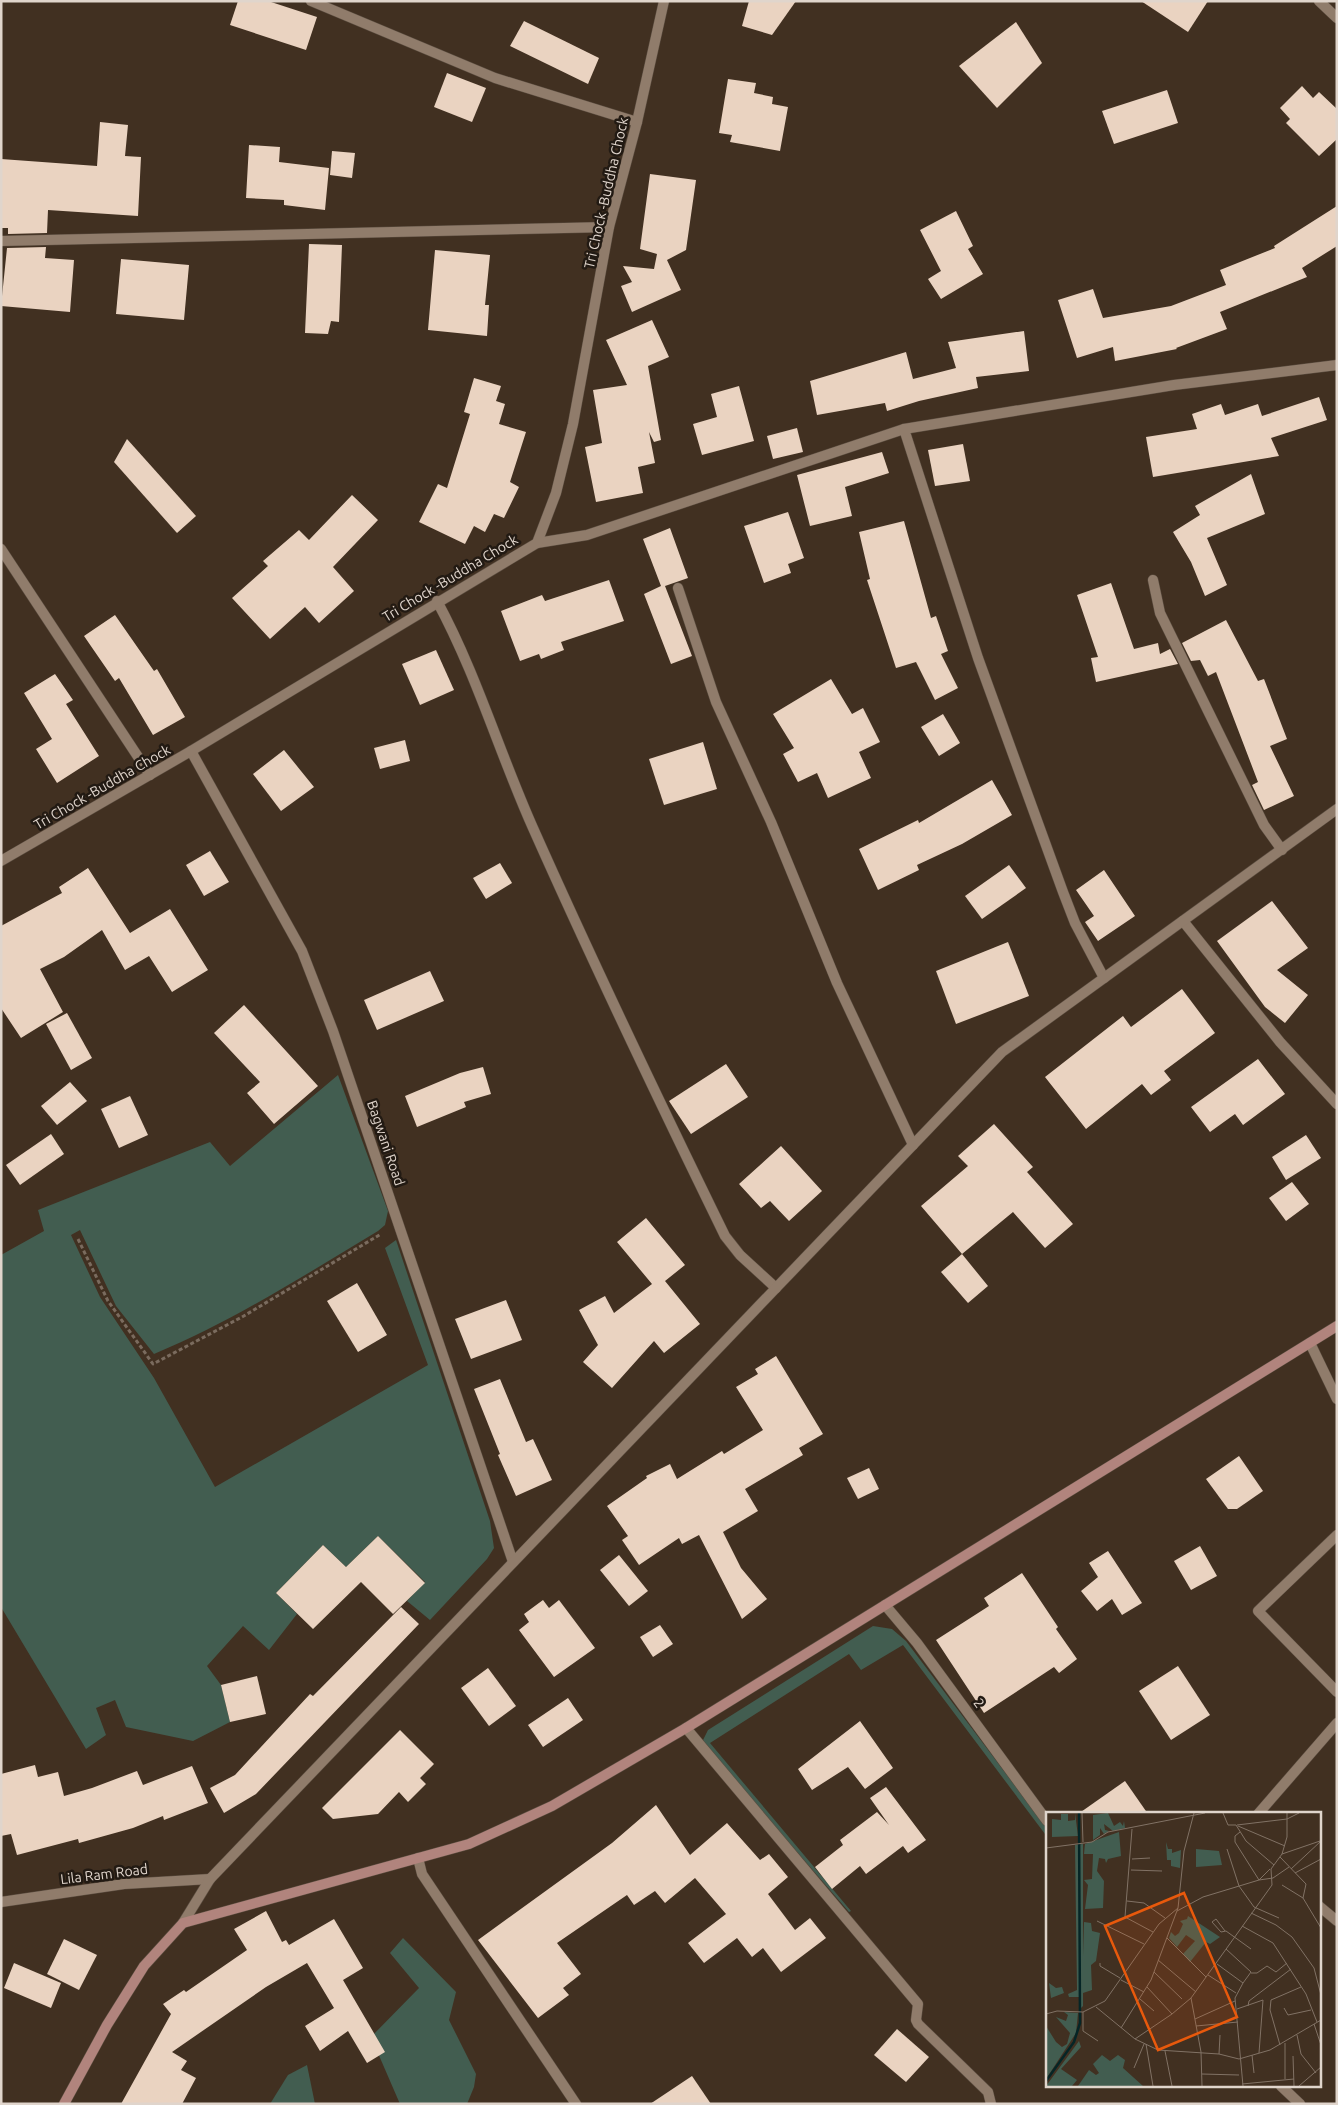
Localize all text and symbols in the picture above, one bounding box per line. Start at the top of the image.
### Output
street label: Tri Chock -Buddha Chock [581,116,631,270]
street label: Tri Chock -Buddha Chock [380,531,520,625]
street label: Tri Chock -Buddha Chock [31,741,173,833]
street label: Bagwani Road [364,1098,408,1188]
street label: 2 [970,1695,988,1711]
inset map [1046,1812,1320,2088]
street label: Lila Ram Road [59,1861,149,1887]

